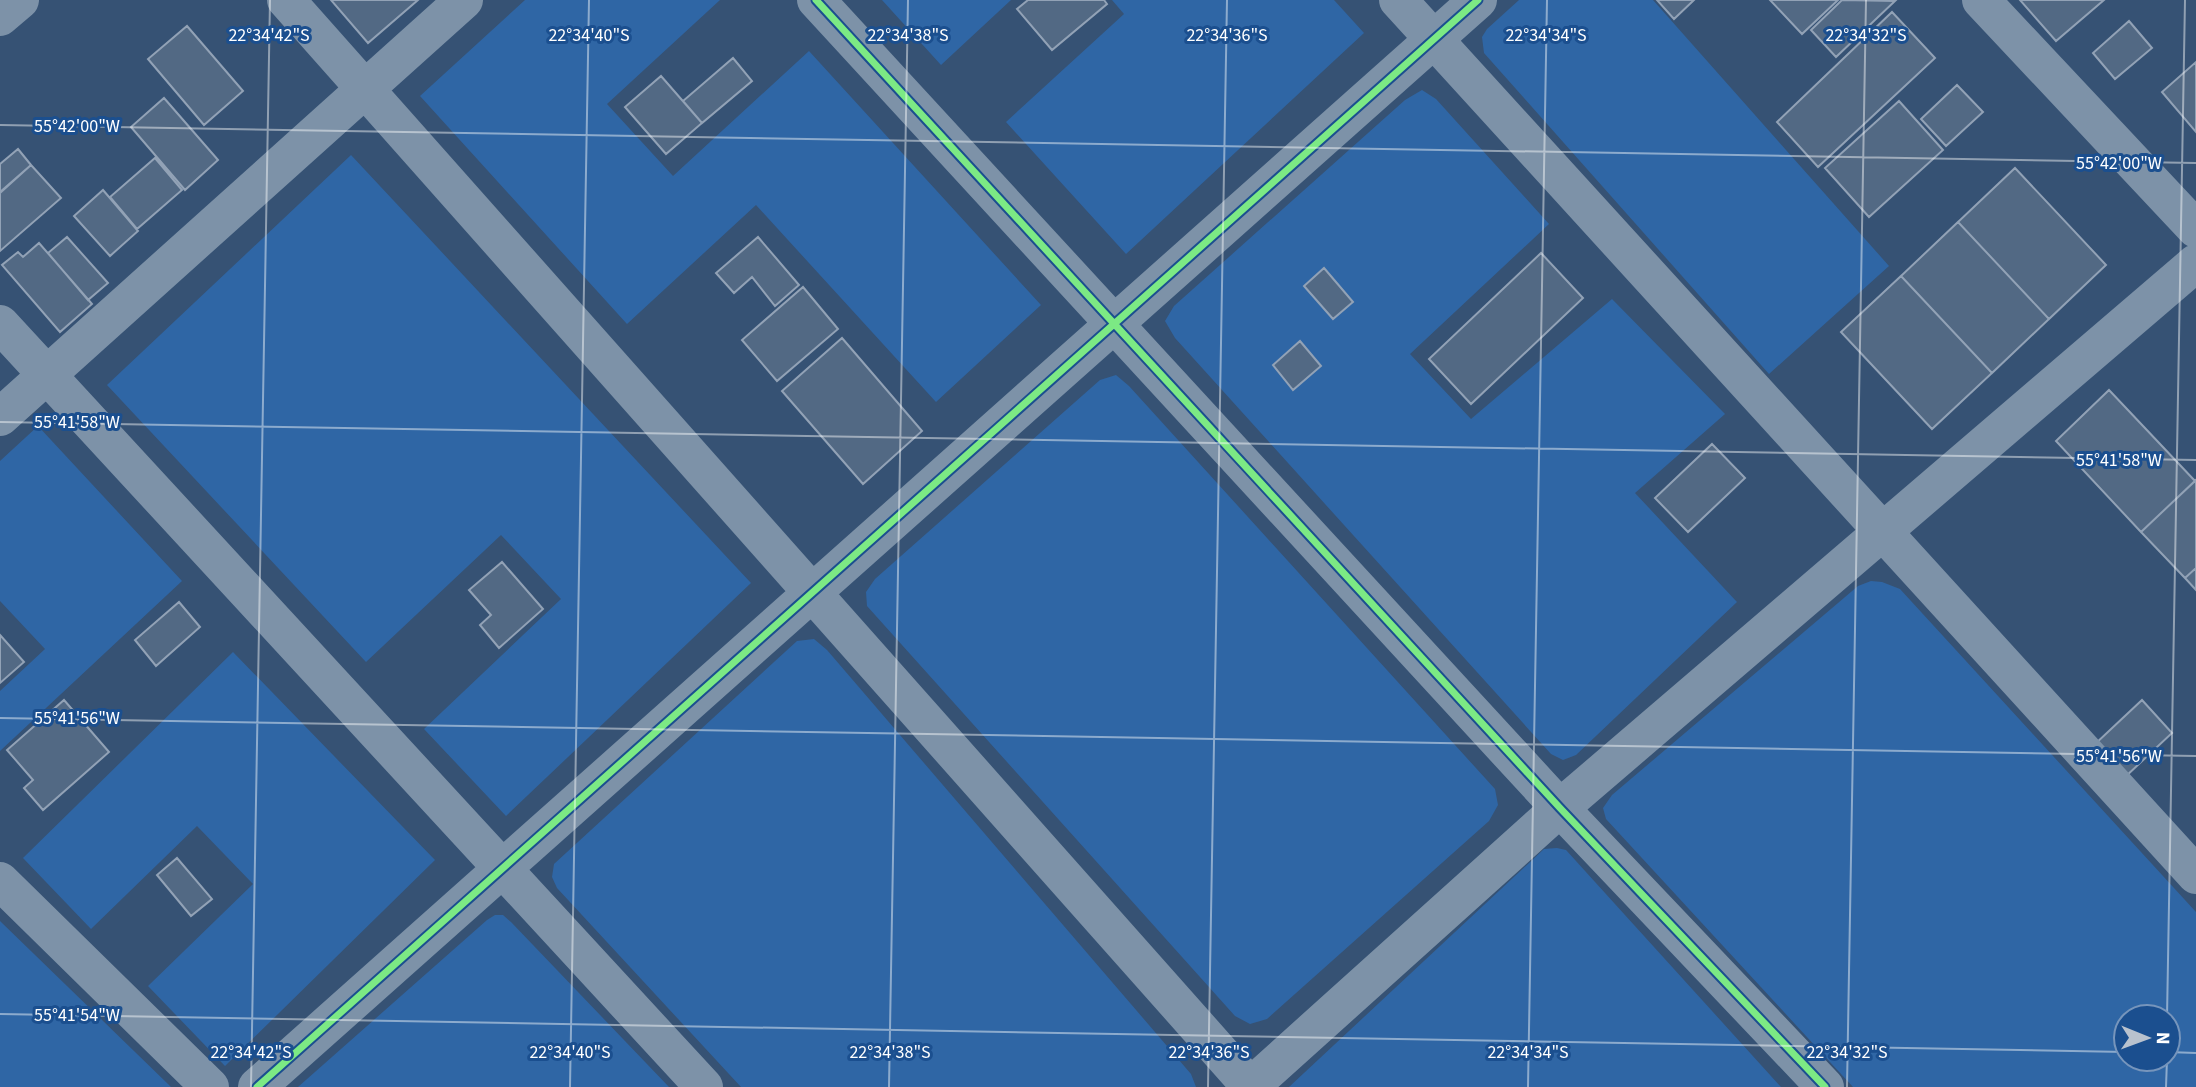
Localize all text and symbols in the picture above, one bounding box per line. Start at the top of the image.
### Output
text: 22°34'42"S [228,23,310,48]
text: 22°34'40"S [548,23,630,48]
text: 22°34'38"S [867,23,949,48]
text: 22°34'36"S [1186,23,1268,48]
text: 22°34'34"S [1505,23,1587,48]
text: 22°34'32"S [1825,23,1907,48]
text: 55°42'00"W [34,114,120,139]
text: 55°42'00"W [2076,151,2162,176]
text: 55°41'58"W [34,410,120,435]
text: 55°41'58"W [2076,448,2162,473]
text: 55°41'56"W [34,706,120,731]
text: 55°41'56"W [2076,744,2162,769]
text: 55°41'54"W [34,1003,120,1028]
north arrow [2112,1003,2182,1073]
text: N [2149,1032,2176,1045]
text: 22°34'42"S [210,1040,292,1065]
text: 22°34'40"S [529,1040,611,1065]
text: 22°34'38"S [849,1040,931,1065]
text: 22°34'36"S [1168,1040,1250,1065]
text: 22°34'34"S [1487,1040,1569,1065]
text: 22°34'32"S [1806,1040,1888,1065]

